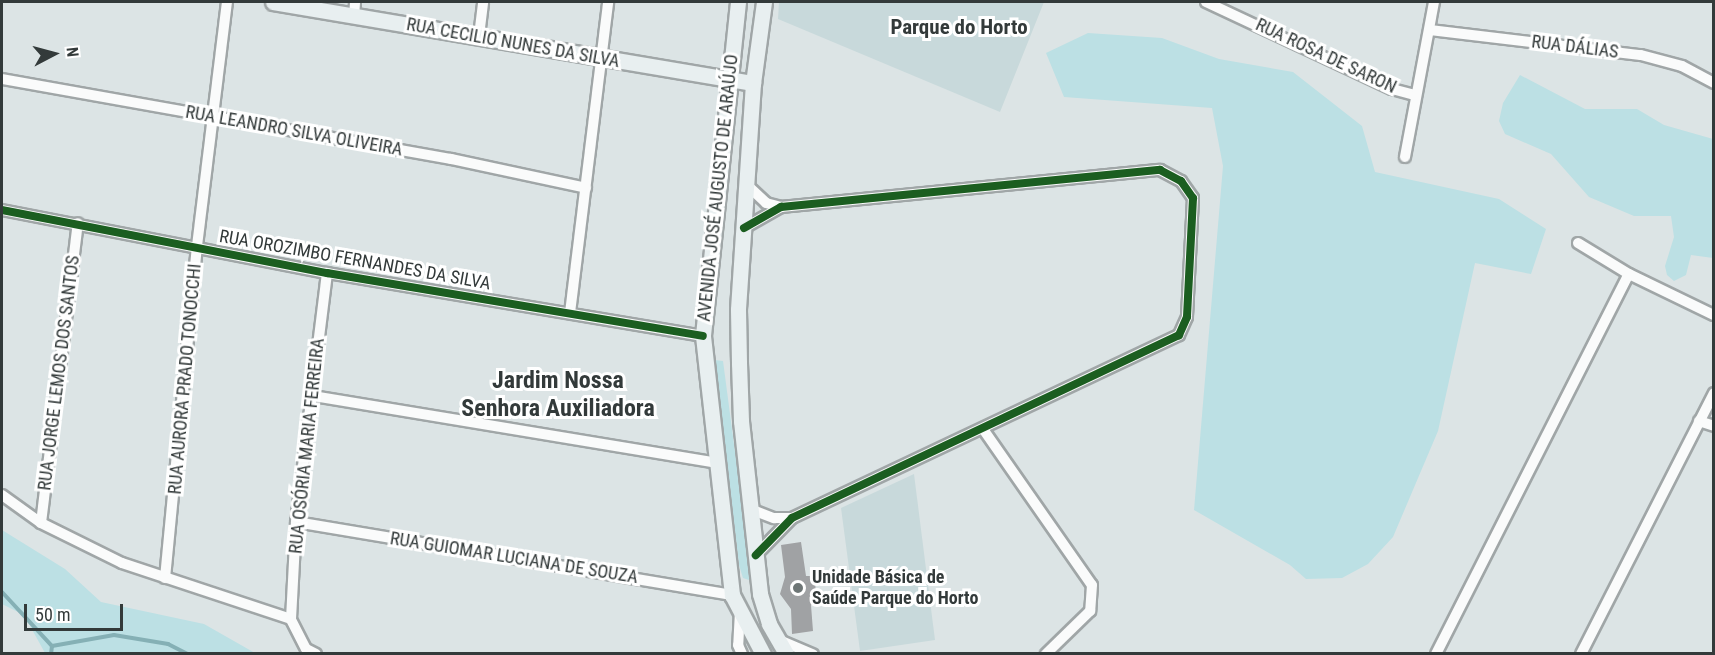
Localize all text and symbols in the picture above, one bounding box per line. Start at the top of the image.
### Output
street label: RUA CECILIO NUNES DA SILVA [405,14,621,72]
district label: Parque do Horto [890,14,1028,40]
street label: RUA ROSA DE SARON [1252,14,1400,98]
north arrow [24,24,84,84]
street label: RUA DÁLIAS [1530,31,1620,63]
text: N [62,46,82,58]
street label: AVENIDA JOSÉ AUGUSTO DE ARAÚJO [693,53,743,323]
street label: RUA LEANDRO SILVA OLIVEIRA [184,101,404,161]
street label: RUA OROZIMBO FERNANDES DA SILVA [218,225,492,295]
street label: RUA JORGE LEMOS DOS SANTOS [34,254,84,492]
street label: RUA AURORA PRADO TONOCCHI [164,263,206,495]
street label: RUA OSÓRIA MARIA FERREIRA [285,337,329,555]
district label: Jardim Nossa Senhora Auxiliadora [461,367,655,423]
street label: RUA GUIOMAR LUCIANA DE SOUZA [389,528,639,588]
place label: Unidade Básica de Saúde Parque do Horto [812,567,978,610]
marker: Unidade Básica de Saúde Parque do Horto [789,579,807,597]
scale bar [27,592,126,630]
text: 50 m [35,604,70,625]

